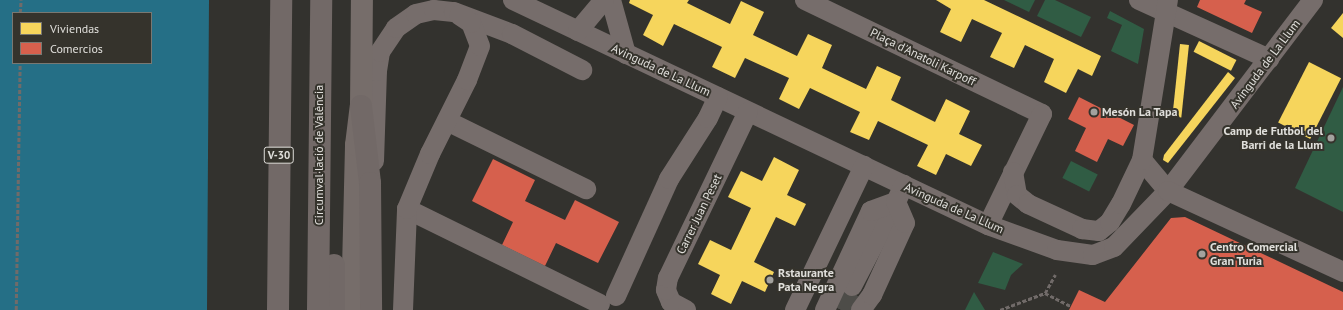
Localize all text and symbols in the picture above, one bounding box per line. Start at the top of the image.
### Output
legend [12,12,152,64]
street label: Avinguda de La Llum [1227,17,1303,111]
text: Viviendas [50,21,99,36]
street label: Plaça d'Anatoli Karpoff [868,25,978,89]
text: Comercios [50,41,103,56]
street label: Avinguda de La Llum [609,41,713,99]
street label: Circumval·lació de València [312,85,326,225]
place label: Mesón La Tapa [1102,105,1178,119]
marker: Mesón La Tapa [1089,107,1099,117]
place label: Camp de Futbol del Barri de la Llum [1223,124,1323,152]
marker: Camp de Futbol del Barri de la Llum [1326,133,1336,143]
road number: V-30 [263,146,295,164]
street label: Carrer Juan Peset [673,172,725,256]
street label: Avinguda de La Llum [902,180,1006,236]
place label: Centro Comercial Gran Turia [1210,240,1297,268]
marker: Centro Comercial Gran Turia [1197,249,1207,259]
place label: Rstaurante Pata Negra [778,266,834,294]
marker: Rstaurante Pata Negra [765,275,775,285]

